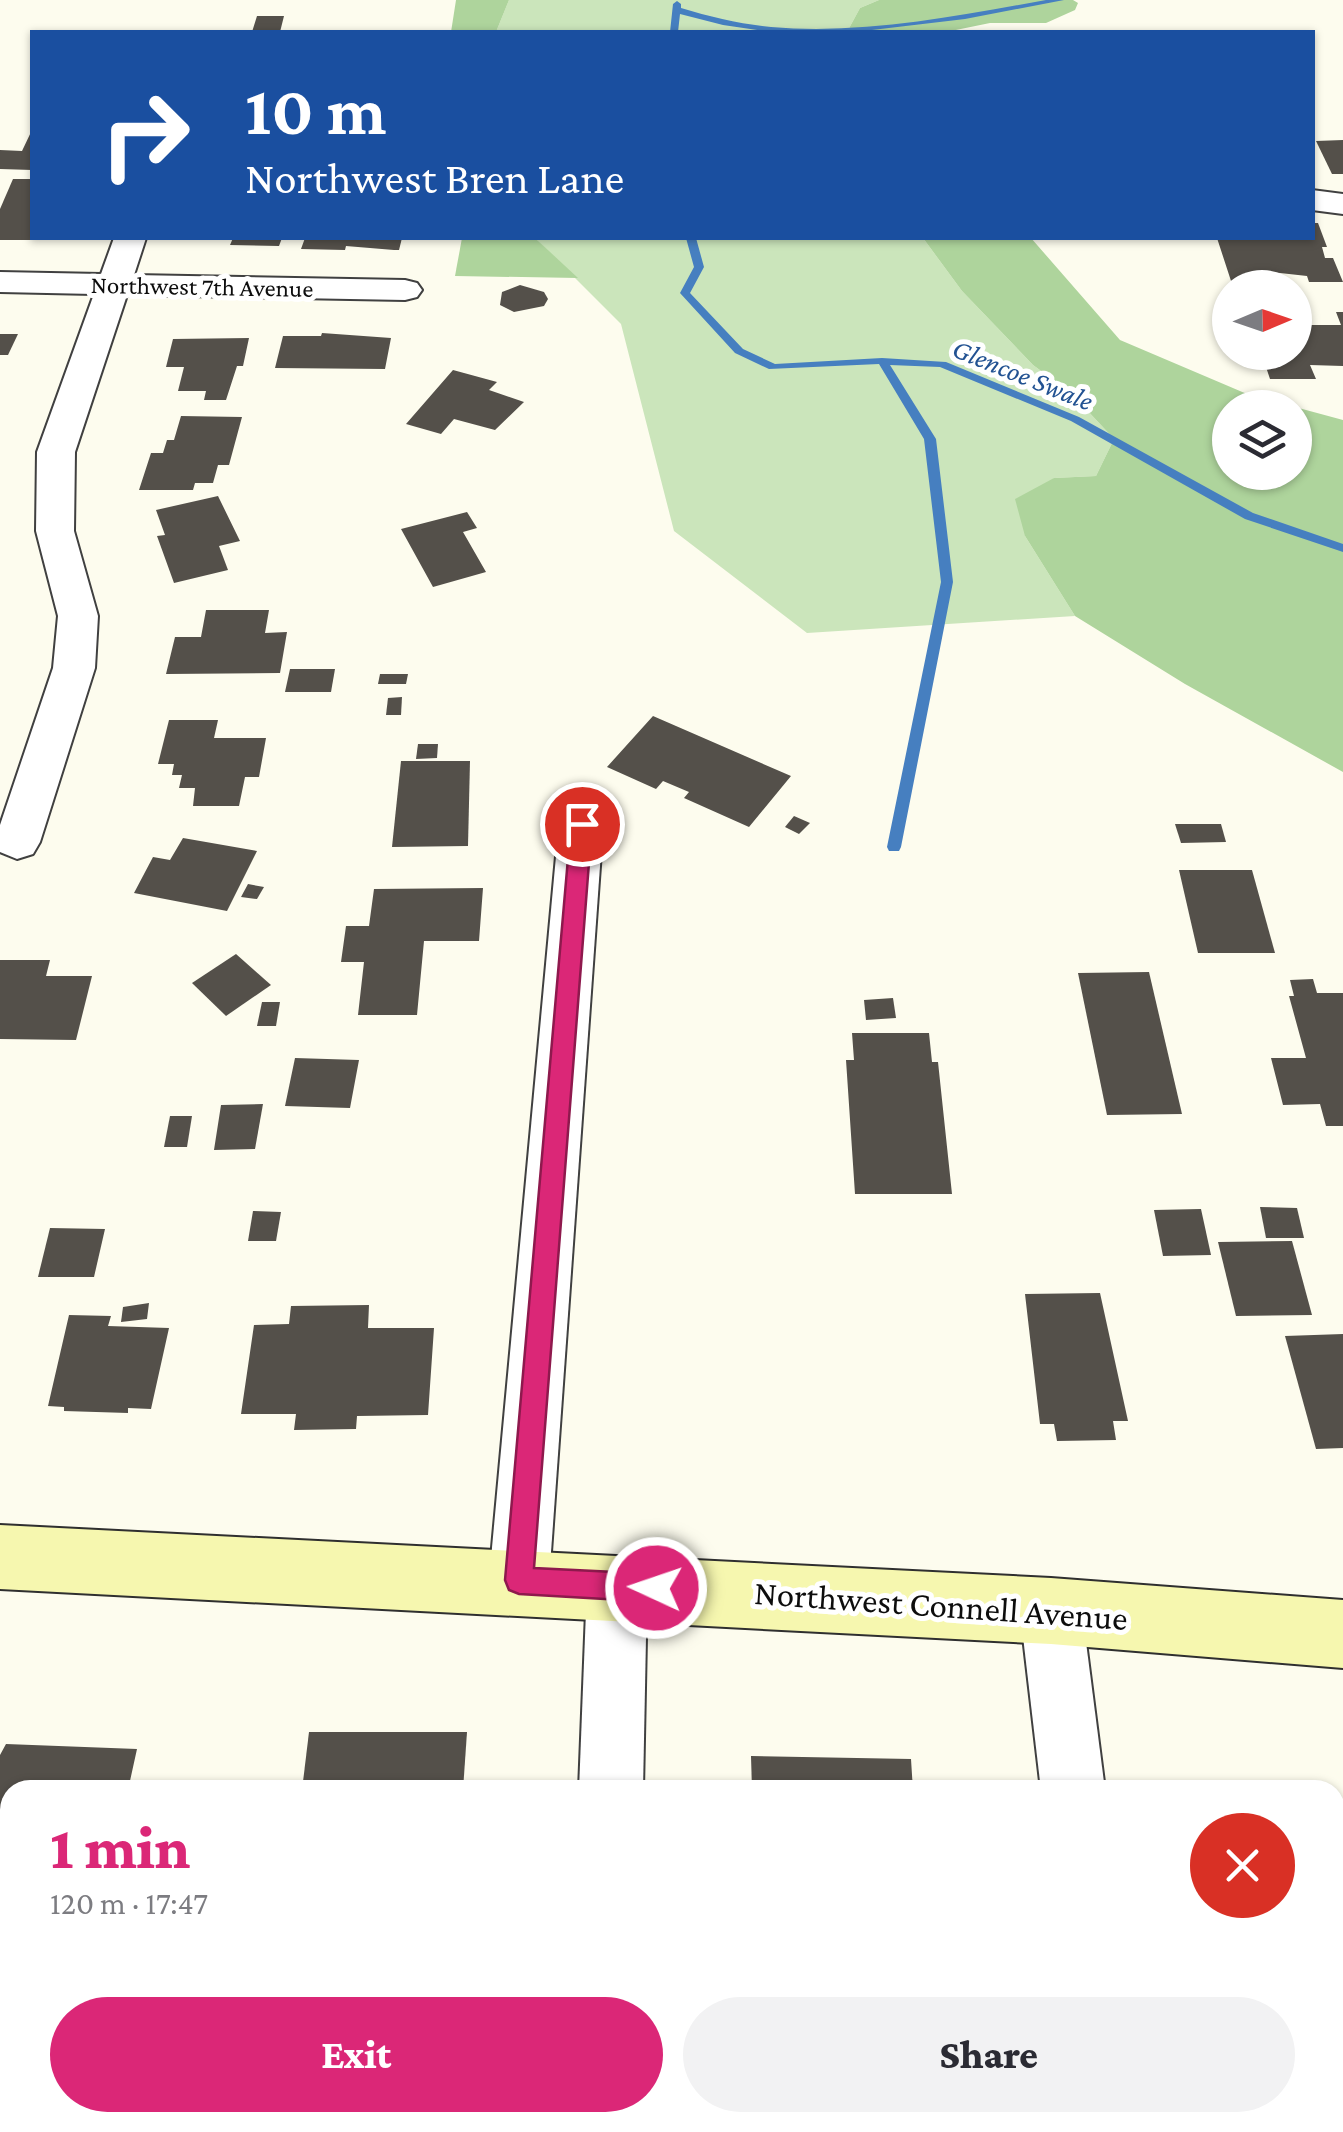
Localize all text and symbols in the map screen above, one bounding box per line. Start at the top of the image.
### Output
icon: right [80,70,210,200]
text: 10 m [245,71,386,149]
text: Northwest Bren Lane [245,153,624,203]
north arrow [1212,270,1312,370]
map controls [1212,270,1312,490]
street label: Northwest 7th Avenue [90,271,314,302]
water label: Glencoe Swale [948,332,1098,417]
button: layers [1212,390,1312,490]
pin [540,782,625,867]
icon: arrive [555,797,610,852]
position arrow [604,1536,708,1640]
street label: Northwest Connell Avenue [753,1573,1129,1638]
button: close [1190,1813,1295,1918]
text: 1 min [50,1814,190,1881]
text: 120 m · 17:47 [50,1885,208,1921]
button: Exit [50,1997,663,2112]
button: Share [683,1997,1295,2112]

